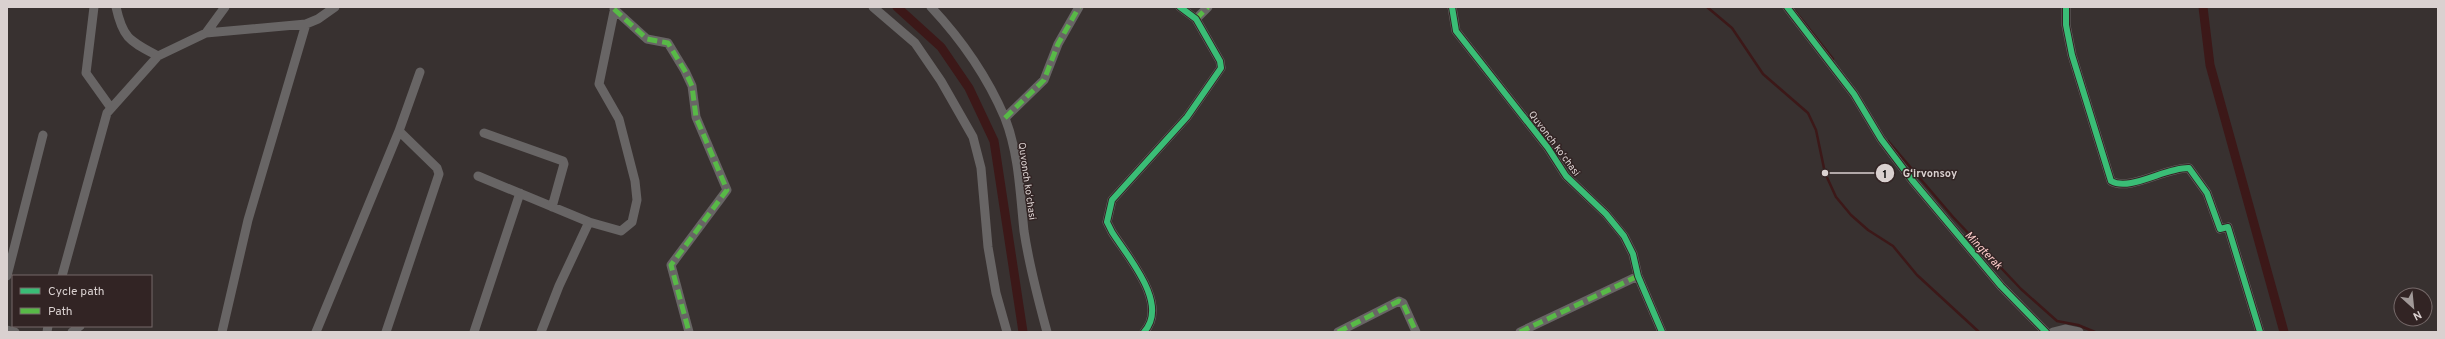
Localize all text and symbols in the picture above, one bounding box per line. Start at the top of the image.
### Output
street label: Quvonch koʻchasi [1525,109,1583,179]
street label: Quvonch koʻchasi [1015,141,1038,221]
callout: G‘irvonsoy [1875,162,1965,185]
text: 1 [1883,167,1887,183]
text: G‘irvonsoy [1903,167,1957,181]
water label: Mingterak [1962,229,2005,273]
legend [12,275,152,327]
text: Cycle path [48,284,105,300]
north arrow [2393,287,2433,327]
text: Path [48,304,73,320]
text: N [2410,307,2424,323]

